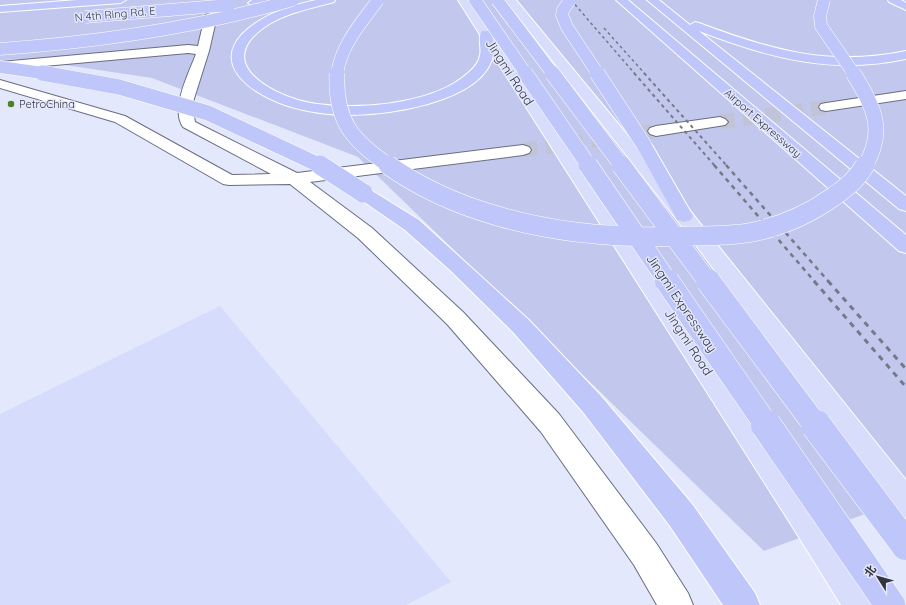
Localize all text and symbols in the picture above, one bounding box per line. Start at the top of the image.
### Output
street label: N 4th Ring Rd. E [74,3,156,25]
street label: Jingmi Road [483,36,537,108]
street label: Airport Expressway [721,86,805,160]
place label: PetroChina [19,97,75,111]
marker: PetroChina [6,99,16,109]
street label: Jingmi Expressway [643,251,721,355]
street label: Jingmi Road [662,306,716,378]
north arrow [858,557,898,597]
text: 北 [861,562,879,580]

